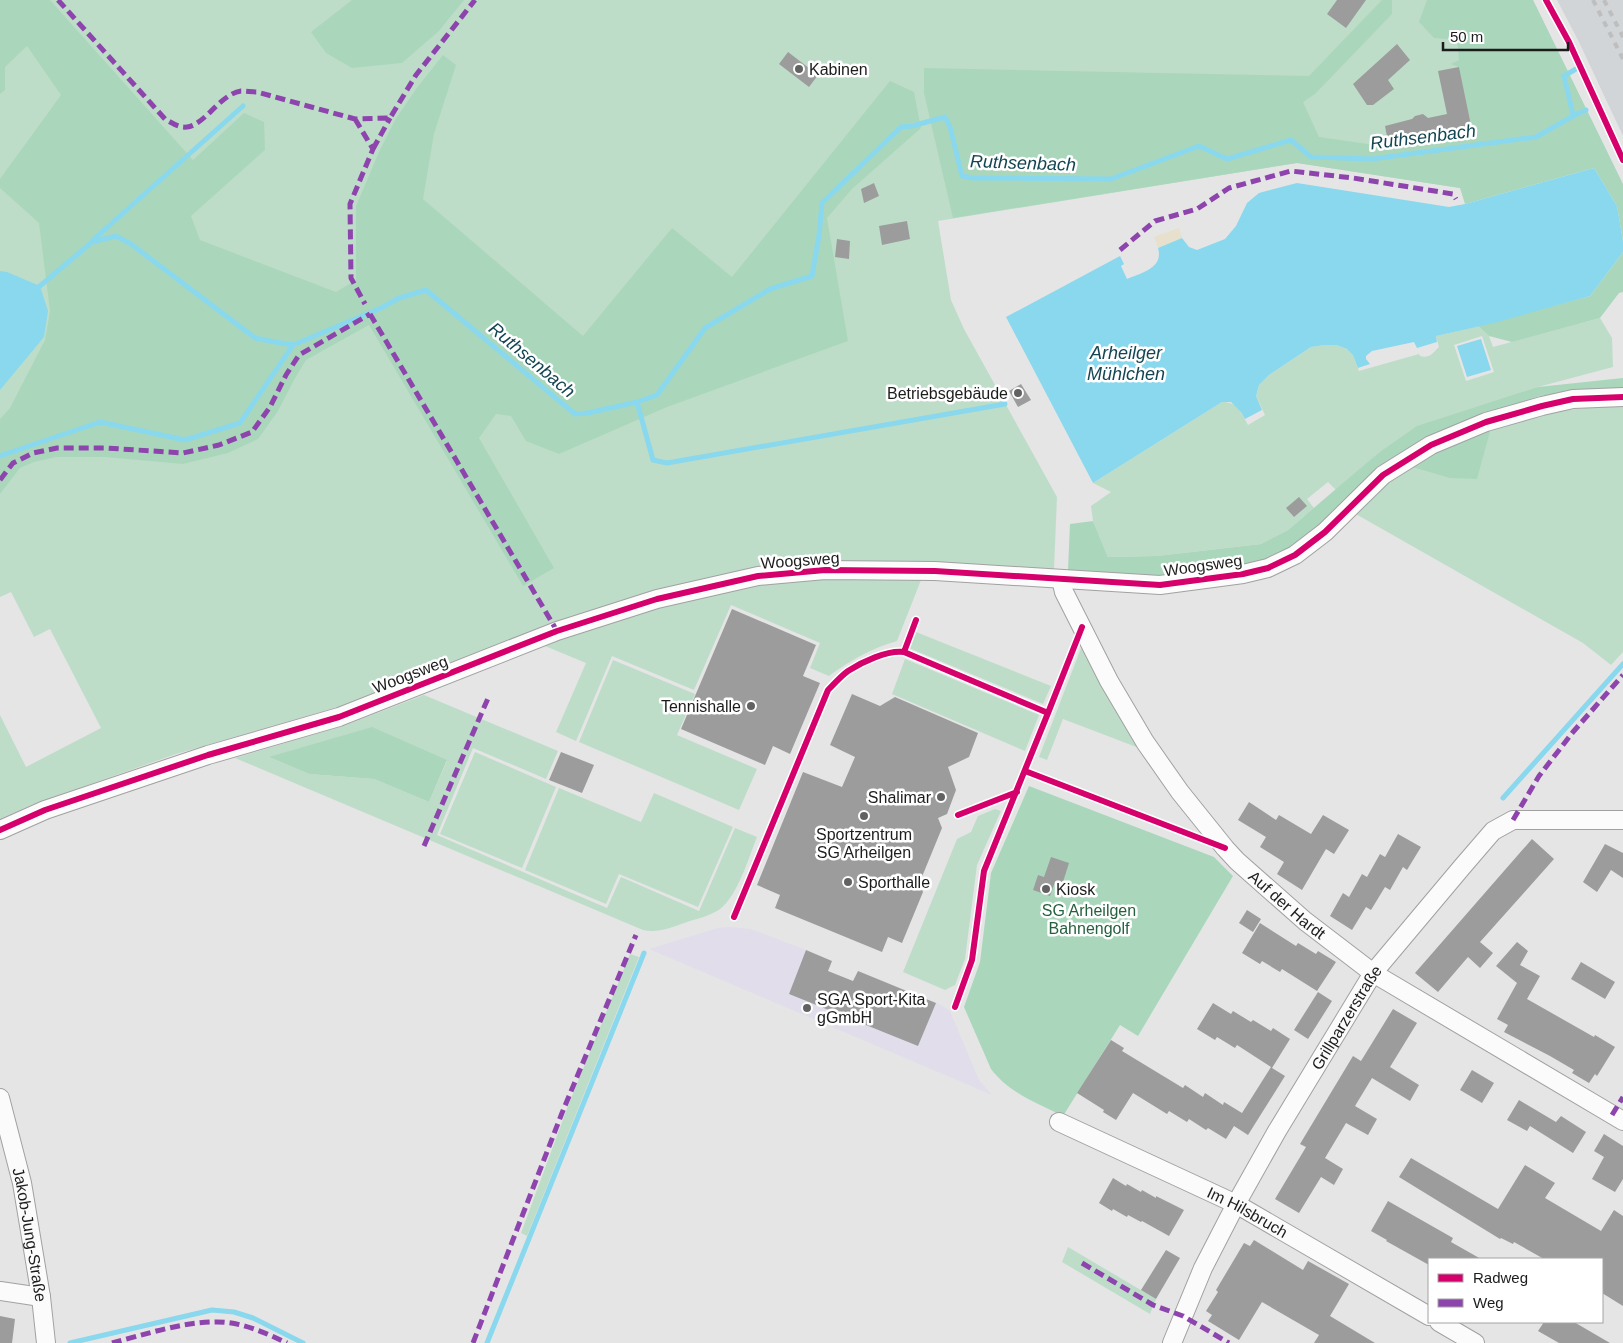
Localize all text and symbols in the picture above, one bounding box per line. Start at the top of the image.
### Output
scale bar [1443,20,1568,52]
text: 50 m [1450,28,1483,45]
place label: Kabinen [809,61,868,78]
marker: Kabinen [793,63,805,75]
water label: Ruthsenbach [1369,121,1477,153]
water label: Ruthsenbach [970,151,1076,175]
water label: Ruthsenbach [485,318,579,402]
water label: Arheilger Mühlchen [1087,343,1165,384]
place label: Betriebsgebäude [887,385,1008,402]
marker: Betriebsgebäude [1012,387,1024,399]
street label: Woogsweg [760,549,840,572]
street label: Woogsweg [1163,552,1243,579]
street label: Woogsweg [370,652,450,697]
place label: Tennishalle [661,698,741,715]
marker: Tennishalle [745,700,757,712]
place label: Shalimar [868,789,932,806]
marker: Shalimar [935,791,947,803]
marker: Sportzentrum SG Arheilgen [858,810,870,822]
place label: Sportzentrum SG Arheilgen [816,826,912,861]
street label: Auf der Hardt [1245,868,1329,943]
place label: Sporthalle [858,874,930,891]
marker: Sporthalle [842,876,854,888]
place label: Kiosk [1056,881,1096,898]
marker: Kiosk [1040,883,1052,895]
park label: SG Arheilgen Bahnengolf [1042,902,1136,937]
street label: Grillparzerstraße [1308,962,1385,1073]
place label: SGA Sport-Kita gGmbH [817,991,926,1026]
marker: SGA Sport-Kita gGmbH [801,1002,813,1014]
street label: Jakob-Jung-Straße [9,1166,49,1303]
street label: Im Hilsbruch [1204,1184,1291,1241]
legend [1428,1258,1603,1323]
text: Radweg [1473,1269,1528,1286]
text: Weg [1473,1294,1504,1311]

